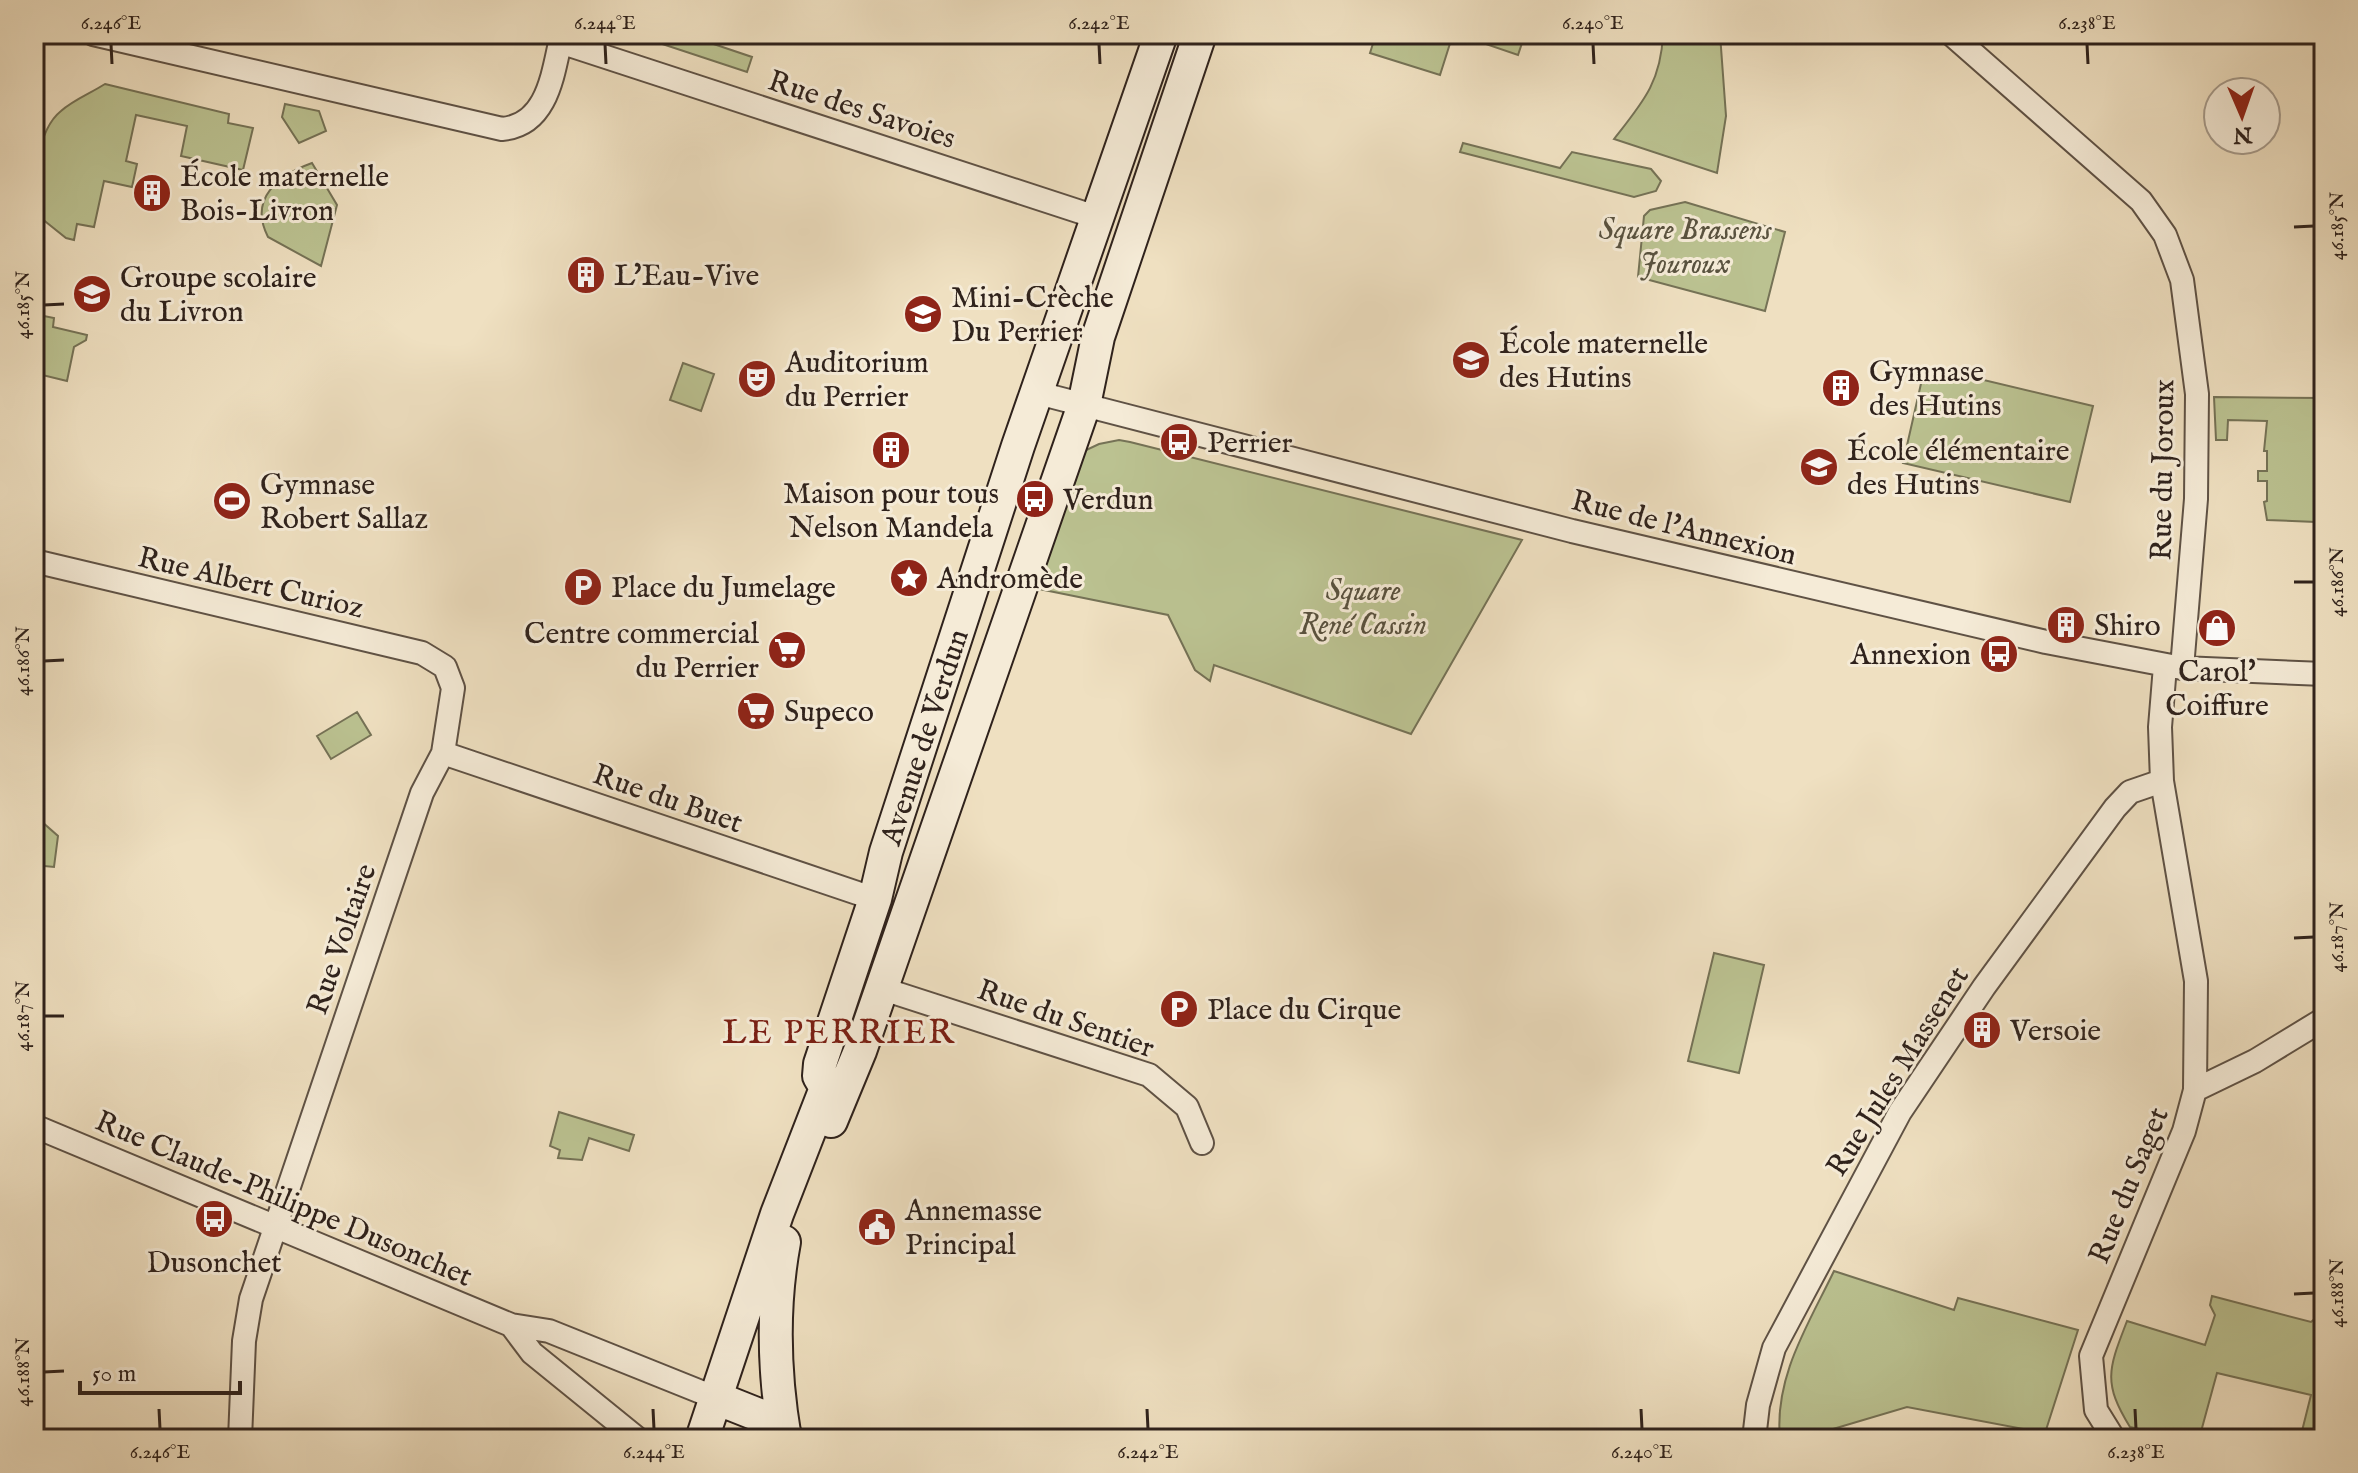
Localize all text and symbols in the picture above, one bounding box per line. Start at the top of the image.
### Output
text: 6.246°E [81,11,141,36]
text: 6.244°E [574,11,636,36]
text: 6.242°E [1068,11,1130,36]
text: 6.240°E [1562,11,1624,36]
text: 6.238°E [2058,11,2116,36]
street label: Rue des Savoies [763,63,960,159]
north arrow [2202,76,2282,156]
text: N [2233,120,2254,148]
place label: École maternelle Bois-Livron [180,158,389,231]
building icon: École maternelle Bois-Livron [131,172,173,214]
text: 46.185°N [2325,192,2350,260]
park label: Square Brassens Jouroux [1599,212,1772,284]
building icon: L'Eau-Vive [565,254,607,296]
place label: L'Eau-Vive [614,258,759,296]
place label: Groupe scolaire du Livron [120,260,317,332]
text: 46.185°N [11,271,36,339]
school or university icon: Groupe scolaire du Livron [71,273,113,315]
place label: Mini-Crèche Du Perrier [951,280,1114,352]
school or university icon: Mini-Crèche Du Perrier [902,293,944,335]
place label: École maternelle des Hutins [1499,325,1708,398]
school or university icon: École maternelle des Hutins [1450,339,1492,381]
place label: Auditorium du Perrier [784,345,929,417]
place label: Gymnase des Hutins [1869,354,2002,426]
theatre icon: Auditorium du Perrier [736,358,778,400]
building icon: Gymnase des Hutins [1820,367,1862,409]
street label: Rue du Joroux [2143,379,2185,561]
bus stop icon: Perrier [1158,421,1200,463]
place label: Perrier [1207,425,1292,463]
building icon: Maison pour tous Nelson Mandela [870,429,912,471]
place label: École élémentaire des Hutins [1847,432,2070,505]
school or university icon: École élémentaire des Hutins [1798,446,1840,488]
place label: Gymnase Robert Sallaz [260,467,428,539]
place label: Maison pour tous Nelson Mandela [783,476,999,548]
bus stop icon: Verdun [1014,478,1056,520]
sports icon: Gymnase Robert Sallaz [211,480,253,522]
place label: Verdun [1062,482,1153,520]
street label: Rue de l'Annexion [1567,483,1800,575]
street label: Rue Albert Curioz [134,539,367,628]
text: 46.186°N [2325,547,2350,617]
place icon: Andromède [888,557,930,599]
place label: Andromède [936,561,1083,599]
parking icon: Place du Jumelage [562,566,604,608]
place label: Place du Jumelage [611,570,836,608]
park label: Square René Cassin [1299,573,1427,645]
building icon: Shiro [2045,604,2087,646]
shop icon: Carol' Coiffure [2196,607,2238,649]
place label: Shiro [2094,608,2161,646]
place label: Centre commercial du Perrier [524,616,760,688]
street label: Avenue de Verdun [873,625,979,851]
text: 46.186°N [11,626,36,696]
supermarket icon: Centre commercial du Perrier [766,629,808,671]
bus stop icon: Annexion [1978,633,2020,675]
place label: Annexion [1849,637,1971,675]
place label: Carol' Coiffure [2165,654,2269,726]
supermarket icon: Supeco [735,690,777,732]
place label: Supeco [784,694,874,732]
street label: Rue du Buet [587,757,747,843]
street label: Rue Voltaire [299,859,386,1020]
text: 46.187°N [2325,902,2350,972]
street label: Rue Jules Massenet [1819,960,1979,1184]
street label: Rue du Sentier [972,972,1159,1068]
text: 46.187°N [11,981,36,1051]
parking icon: Place du Cirque [1158,988,1200,1030]
place label: Place du Cirque [1207,992,1401,1030]
building icon: Versoie [1961,1009,2003,1051]
district label: LE PERRIER [722,1012,956,1055]
place label: Versoie [2009,1013,2101,1051]
street label: Rue Claude-Philippe Dusonchet [90,1102,478,1294]
street label: Rue du Saget [2081,1102,2178,1270]
place label: Annemasse Principal [904,1193,1042,1265]
bus stop icon: Dusonchet [193,1198,235,1240]
public building icon: Annemasse Principal [856,1206,898,1248]
place label: Dusonchet [146,1244,282,1280]
text: 46.188°N [2325,1258,2350,1328]
text: 46.188°N [11,1337,36,1407]
scale bar [80,1345,240,1395]
text: 50 m [92,1359,136,1390]
text: 6.246°E [130,1440,190,1465]
text: 6.244°E [623,1440,685,1465]
text: 6.242°E [1117,1440,1179,1465]
text: 6.240°E [1611,1440,1673,1465]
text: 6.238°E [2107,1440,2165,1465]

